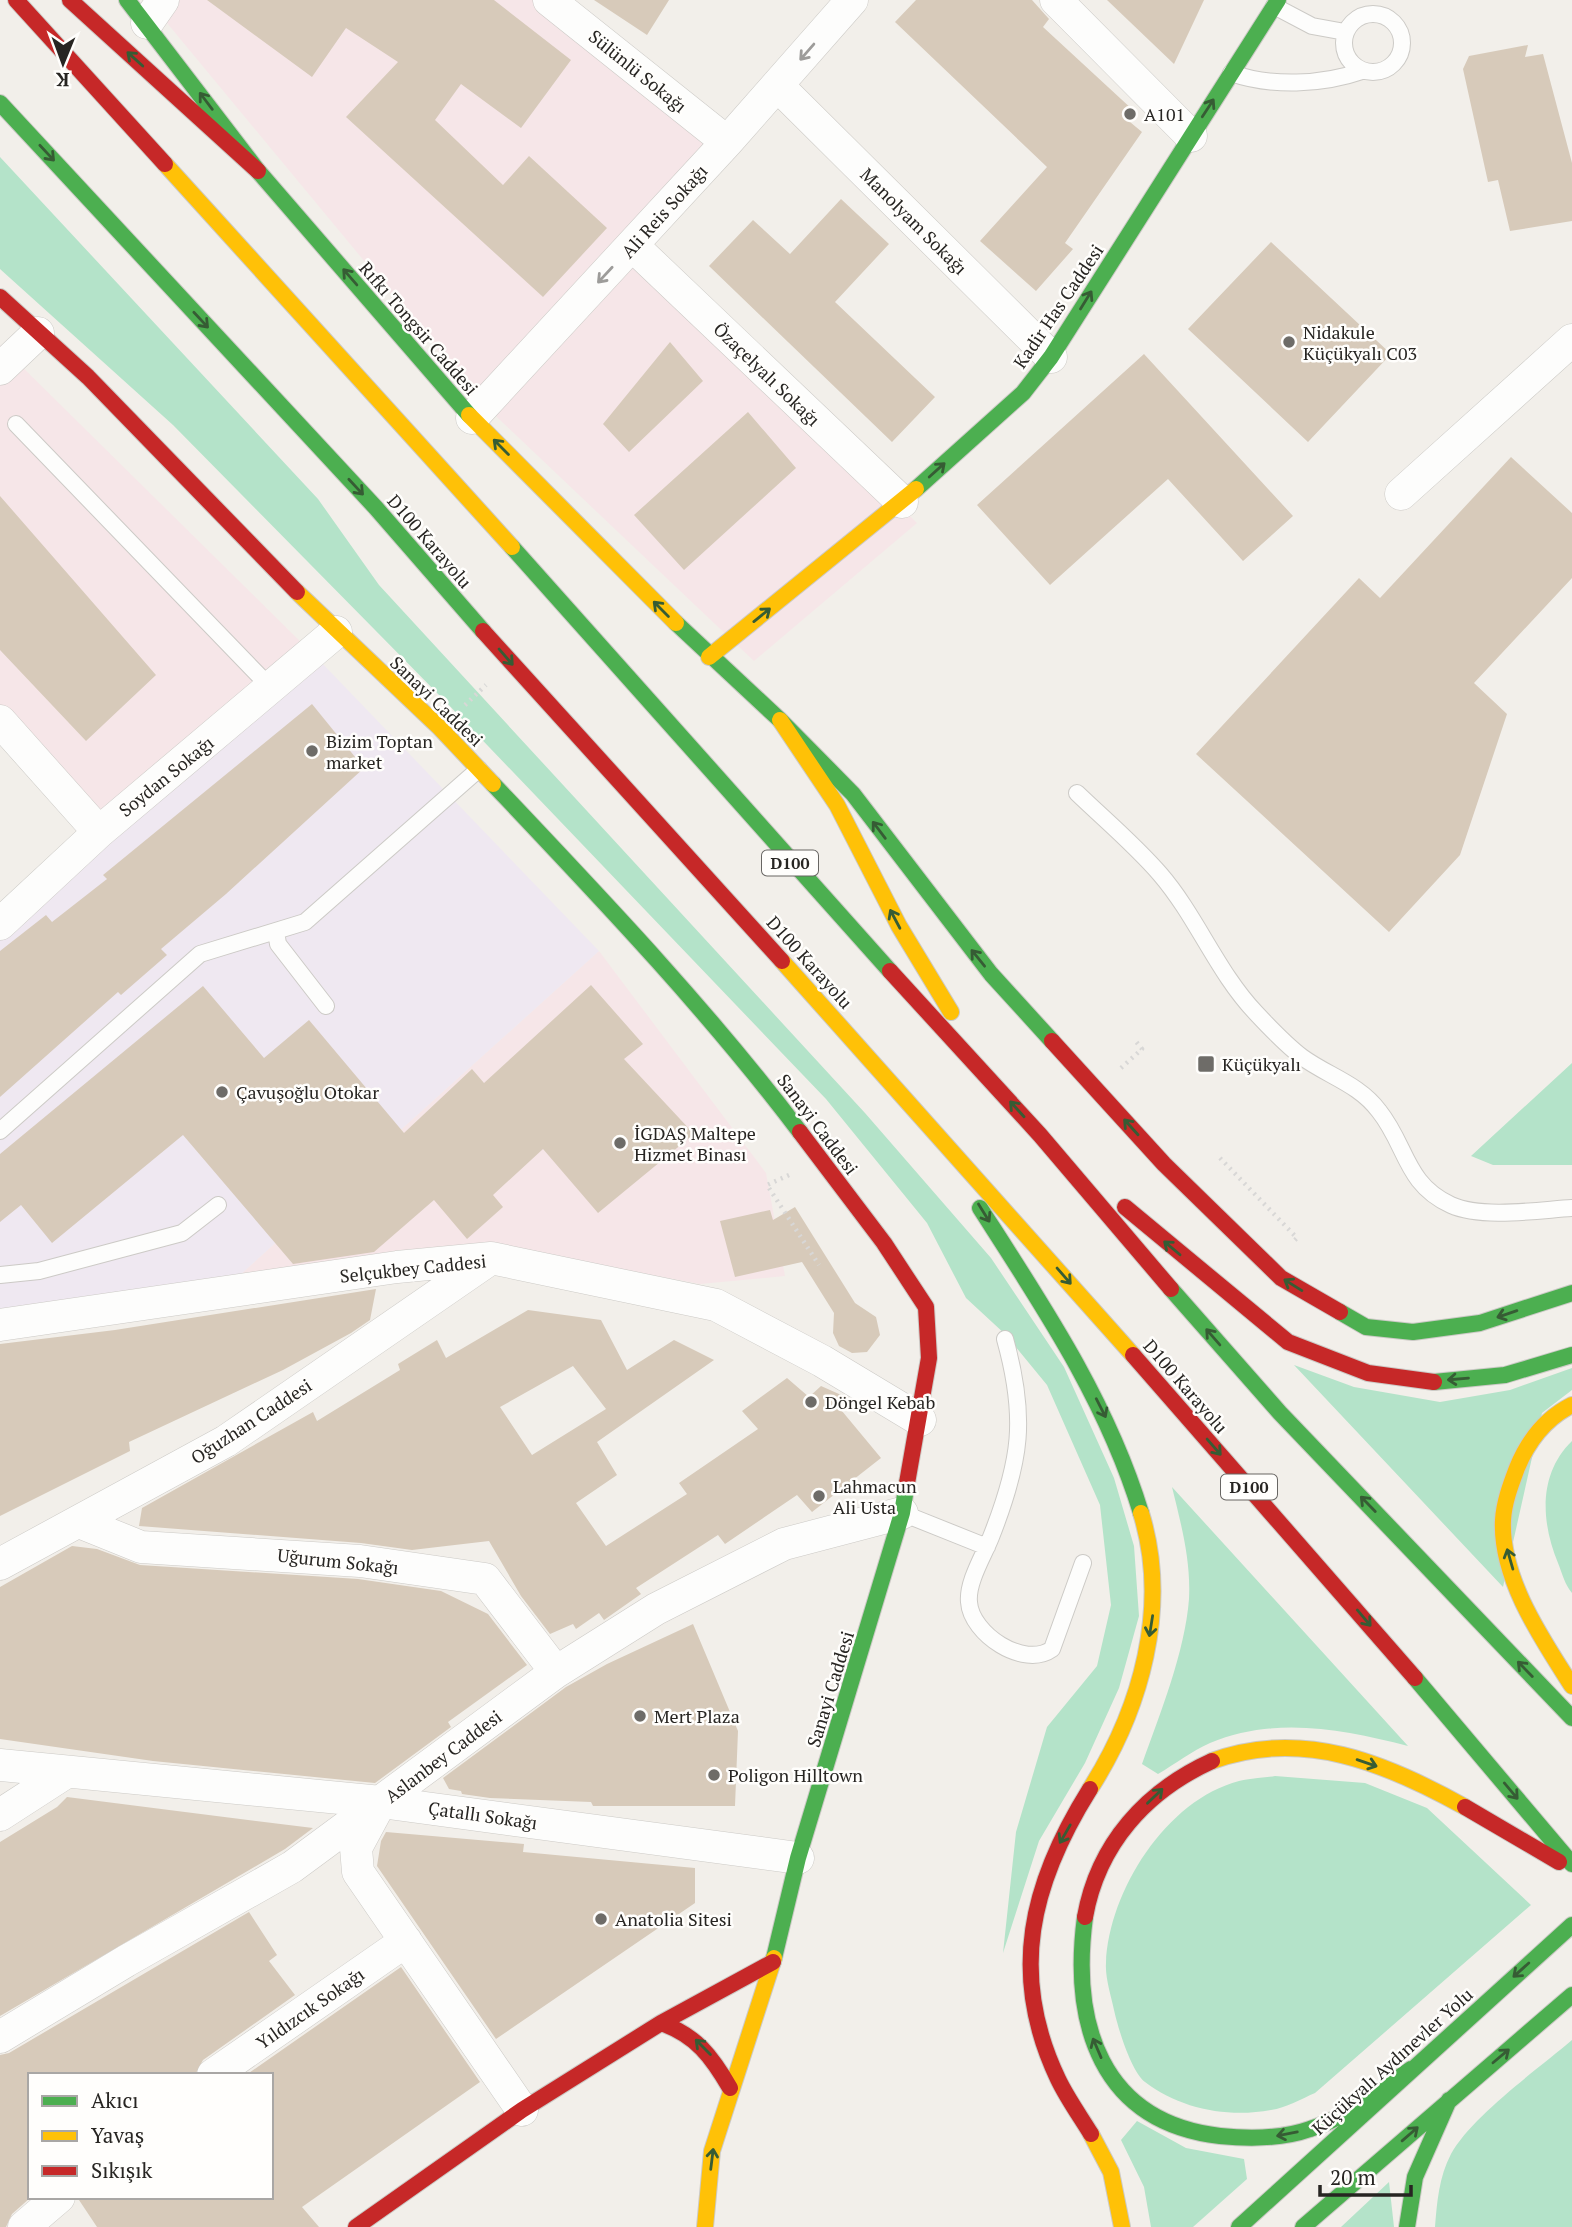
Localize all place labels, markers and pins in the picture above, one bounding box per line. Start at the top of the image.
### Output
place label: A101 [1144,102,1185,126]
marker: A101 [1122,106,1138,122]
place label: Nidakule Küçükyalı C03 [1303,320,1417,365]
marker: Nidakule Küçükyalı C03 [1281,334,1297,350]
place label: Bizim Toptan market [326,729,433,774]
marker: Bizim Toptan market [304,743,320,759]
place label: Küçükyalı [1222,1052,1301,1076]
marker: Küçükyalı [1196,1054,1216,1074]
place label: Çavuşoğlu Otokar [236,1080,379,1104]
marker: Çavuşoğlu Otokar [214,1084,230,1100]
place label: İGDAŞ Maltepe Hizmet Binası [634,1121,756,1166]
marker: İGDAŞ Maltepe Hizmet Binası [612,1135,628,1151]
place label: Döngel Kebab [825,1390,935,1414]
marker: Döngel Kebab [803,1394,819,1410]
place label: Lahmacun Ali Usta [833,1474,917,1519]
marker: Lahmacun Ali Usta [811,1488,827,1504]
place label: Mert Plaza [654,1704,740,1728]
marker: Mert Plaza [632,1708,648,1724]
place label: Poligon Hilltown [728,1763,863,1787]
marker: Poligon Hilltown [706,1767,722,1783]
place label: Anatolia Sitesi [615,1907,732,1931]
marker: Anatolia Sitesi [593,1911,609,1927]

